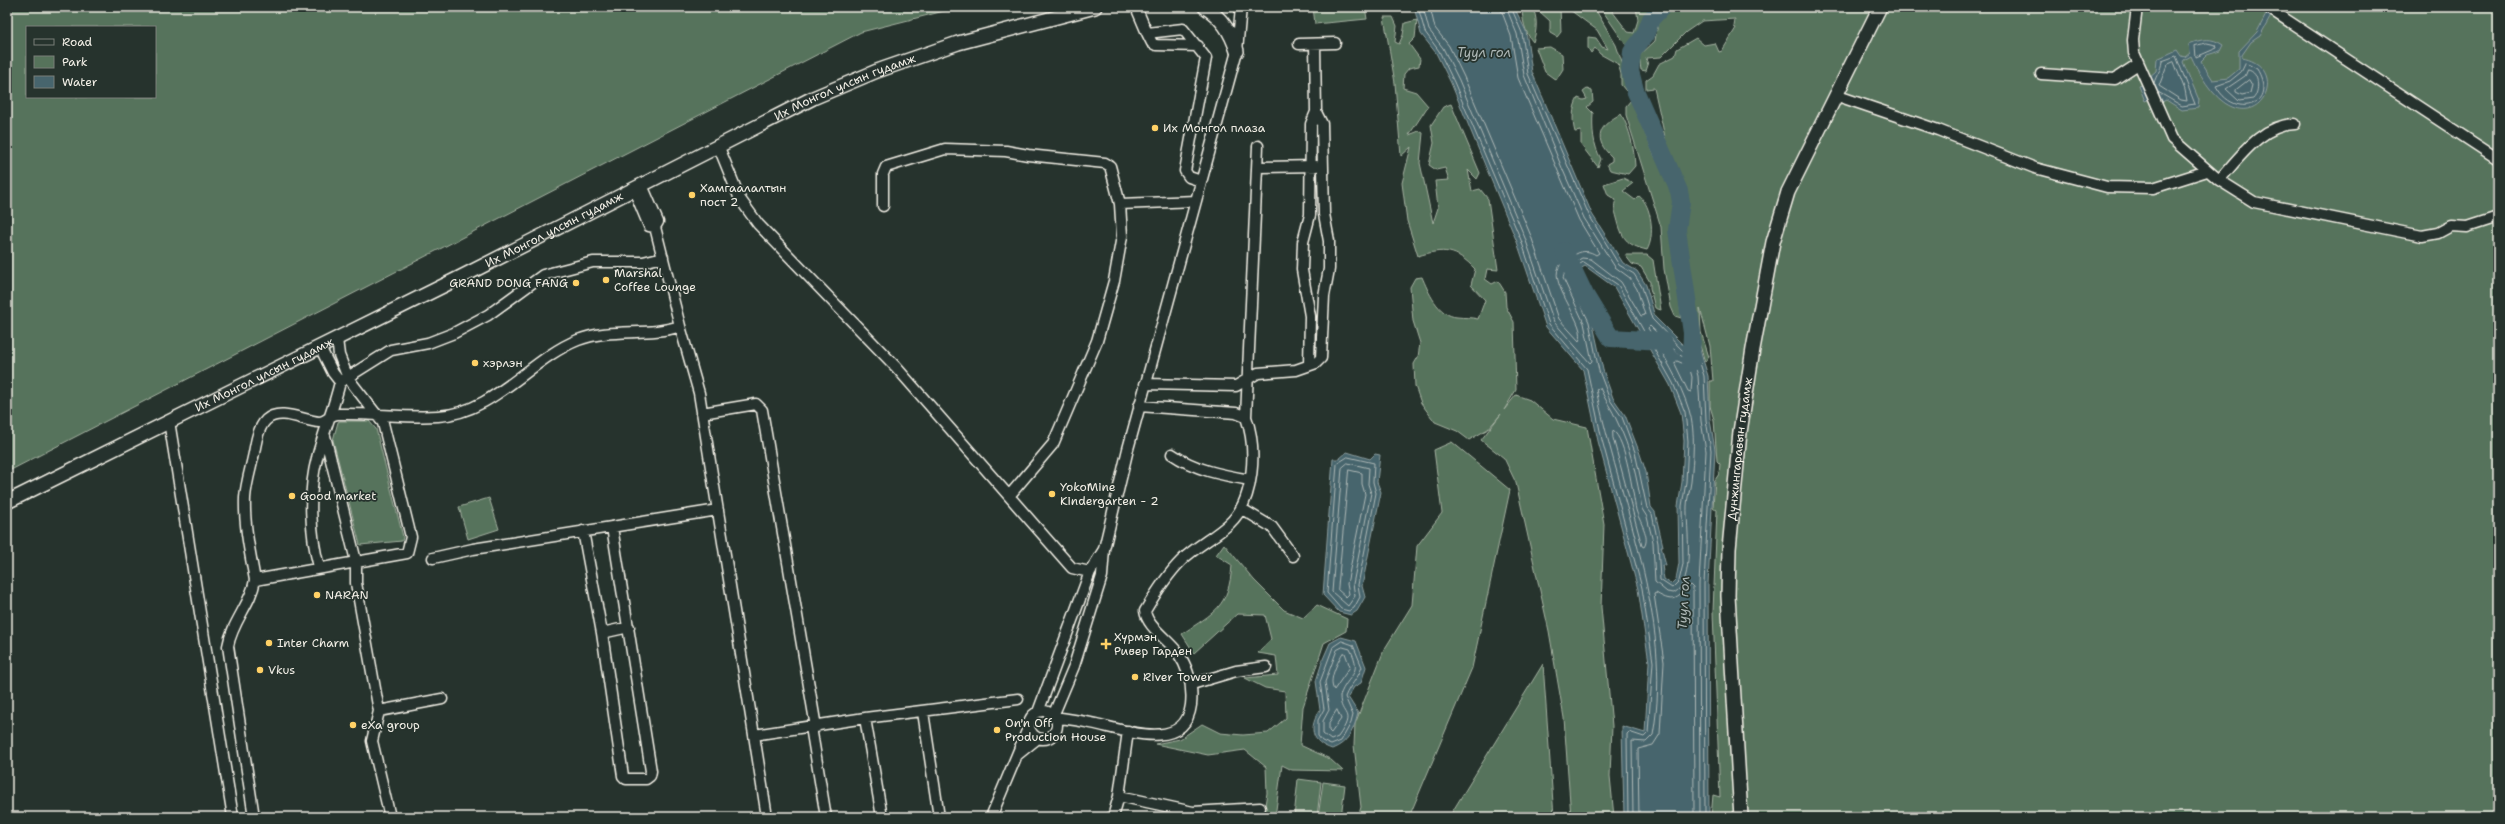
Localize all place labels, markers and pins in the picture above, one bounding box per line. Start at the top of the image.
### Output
place label: Их Монгол плаза [1163,120,1266,136]
marker: Их Монгол плаза [1150,123,1160,133]
place label: Хамгаалалтын пост 2 [700,180,786,210]
marker: Хамгаалалтын пост 2 [687,190,697,200]
place label: Marshal Coffee Lounge [614,265,696,295]
place label: GRAND DONG FANG [449,275,568,291]
marker: Marshal Coffee Lounge [601,275,611,285]
marker: GRAND DONG FANG [571,278,581,288]
place label: хэрлэн [483,355,522,371]
marker: хэрлэн [470,358,480,368]
place label: YokoMine Kindergarten - 2 [1060,479,1159,509]
place label: Good market [300,488,377,504]
marker: YokoMine Kindergarten - 2 [1047,489,1057,499]
marker: Good market [287,491,297,501]
place label: NARAN [325,587,369,603]
marker: NARAN [312,590,322,600]
place label: Хүрмэн Ривер Гарден [1114,629,1192,659]
place label: Inter Charm [277,635,349,651]
marker: Inter Charm [264,638,274,648]
marker: Хүрмэн Ривер Гарден [1101,639,1111,649]
place label: Vkus [268,662,295,678]
marker: Vkus [255,665,265,675]
place label: River Tower [1143,669,1213,685]
marker: River Tower [1130,672,1140,682]
place label: On'n Off Production House [1005,715,1106,745]
place label: eXa group [361,717,420,733]
marker: eXa group [348,720,358,730]
marker: On'n Off Production House [992,725,1002,735]

